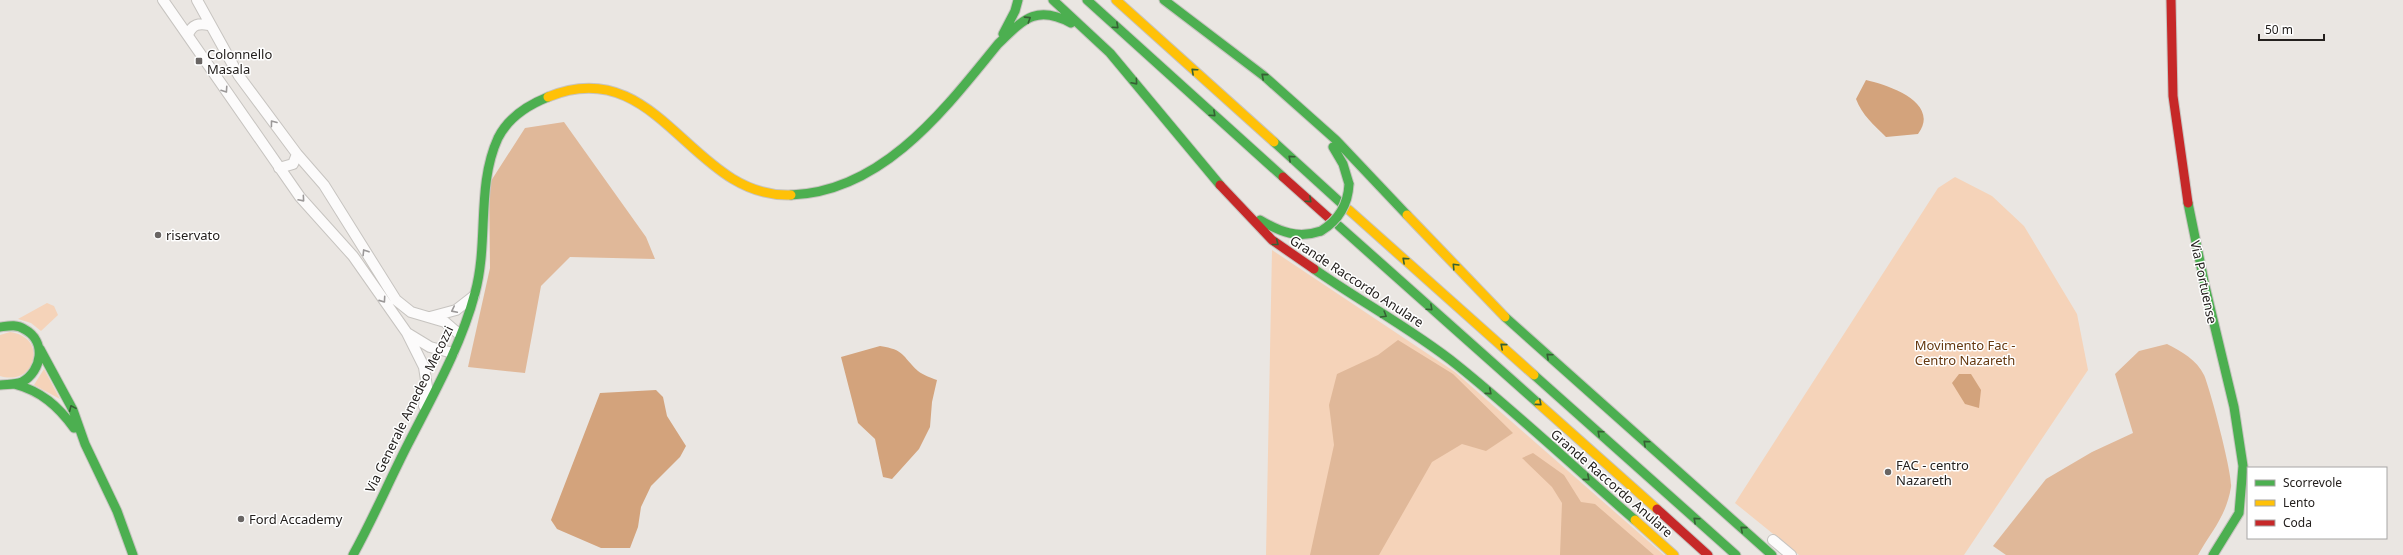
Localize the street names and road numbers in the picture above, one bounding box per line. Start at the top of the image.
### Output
street label: Grande Raccordo Anulare [1287,231,1427,331]
street label: Via Portuense [2186,239,2222,325]
street label: Via Generale Amedeo Mecozzi [361,323,457,495]
street label: Grande Raccordo Anulare [1547,425,1677,541]

